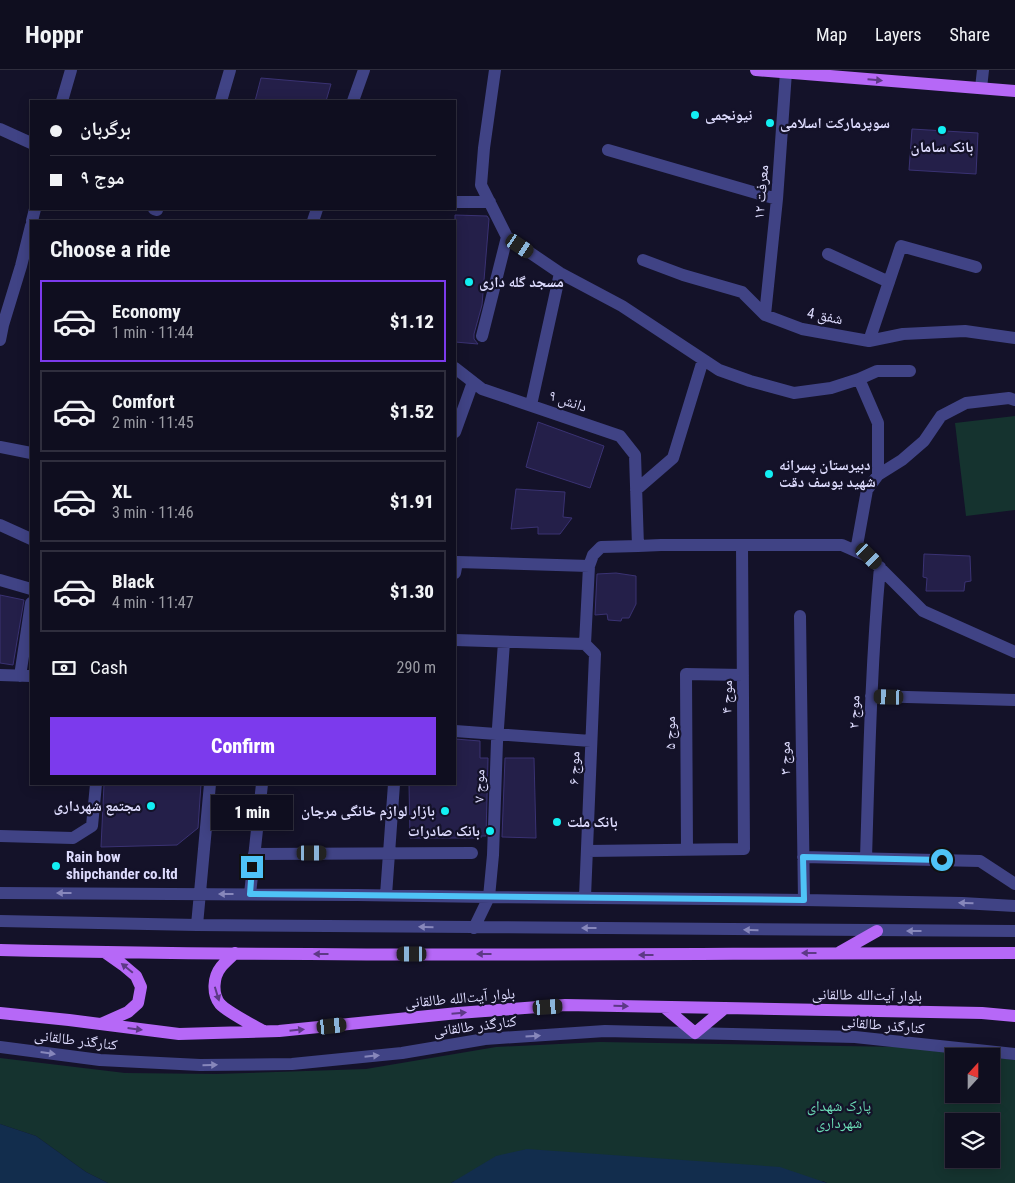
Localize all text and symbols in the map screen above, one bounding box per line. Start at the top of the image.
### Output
text: Hoppr [25,21,83,49]
text: Map [816,24,847,45]
text: Layers [875,24,922,45]
text: Share [950,24,990,45]
one-way arrow [867,76,883,84]
place label: نیونجمی [705,106,752,124]
marker: نیونجمی [689,109,701,121]
place label: سوپرمارکت اسلامی [780,114,890,132]
text: برگربان [80,117,131,140]
marker: سوپرمارکت اسلامی [764,117,776,129]
marker: بانک سامان [936,124,948,136]
place label: بانک سامان [911,138,973,156]
street label: معرفت ۱۲ [750,164,772,220]
text: موج ۹ [80,166,124,189]
car [503,231,536,261]
text: Choose a ride [50,237,171,262]
place label: مسجد گله داری [479,273,564,291]
marker: مسجد گله داری [463,276,475,288]
icon: car [52,299,97,344]
text: Economy [112,300,181,323]
street label: شفق 4 [805,304,845,329]
text: $1.12 [390,310,434,333]
text: 1 min · 11:44 [112,323,194,342]
street label: دانش ۹ [546,386,590,417]
icon: car [52,389,97,434]
text: Comfort [112,390,175,413]
text: $1.52 [390,400,434,423]
text: 2 min · 11:45 [112,413,194,432]
place label: دبیرستان پسرانه شهید یوسف دقت [779,456,876,491]
marker: دبیرستان پسرانه شهید یوسف دقت [763,468,775,480]
icon: car [52,479,97,524]
text: XL [112,480,132,503]
text: $1.91 [390,490,434,513]
text: 3 min · 11:46 [112,503,194,522]
car [853,540,884,572]
icon: car [52,569,97,614]
text: Black [112,570,154,593]
text: $1.30 [390,580,434,603]
text: 4 min · 11:47 [112,593,194,612]
icon: cash [50,654,78,682]
text: Cash [90,656,128,679]
text: 290 m [397,658,436,677]
street label: موج ۴ [718,680,737,714]
car [873,689,904,705]
street label: موج ۲ [844,695,865,729]
street label: موج ۵ [661,716,680,750]
button: Confirm [50,717,436,775]
street label: موج ۳ [776,741,795,775]
street label: موج ۶ [564,751,585,785]
street label: موج ۷ [469,769,490,803]
callout: 1 min [211,794,293,830]
place label: مجتمع شهرداری [53,797,141,816]
marker: مجتمع شهرداری [145,800,157,812]
place label: بازار لوازم خانگی مرجان [301,802,435,821]
text: 1 min [234,803,270,822]
marker: بازار لوازم خانگی مرجان [439,805,451,817]
place label: بانک ملت [567,813,618,831]
marker: بانک ملت [551,816,563,828]
place label: بانک صادرات [408,822,480,840]
marker: بانک صادرات [484,825,496,837]
car [297,846,327,861]
place label: Rain bow shipchander co.ltd [66,848,178,883]
route start [931,849,953,871]
route end [241,856,263,878]
marker: Rain bow shipchander co.ltd [50,860,62,872]
one-way arrow [56,889,72,897]
one-way arrow [218,890,234,898]
one-way arrow [958,898,974,906]
one-way arrow [418,923,434,931]
one-way arrow [581,924,597,932]
one-way arrow [743,926,759,934]
one-way arrow [906,927,922,935]
car [397,947,427,962]
one-way arrow [801,949,817,957]
one-way arrow [313,950,329,958]
one-way arrow [476,950,492,958]
one-way arrow [638,951,654,959]
one-way arrow [121,963,134,974]
street label: بلوار آیت‌الله طالقانی [404,984,516,1013]
street label: بلوار آیت‌الله طالقانی [812,985,922,1006]
one-way arrow [213,987,221,1002]
car [532,998,563,1016]
one-way arrow [614,1002,630,1010]
one-way arrow [451,1009,467,1017]
street label: کنارگذر طالقانی [432,1012,518,1041]
street label: کنارگذر طالقانی [840,1012,925,1039]
car [316,1017,347,1035]
one-way arrow [128,1025,144,1033]
one-way arrow [290,1025,306,1033]
street label: کنارگذر طالقانی [33,1026,119,1055]
one-way arrow [526,1031,542,1039]
north arrow [945,1048,1000,1102]
map controls [945,1048,1000,1168]
one-way arrow [41,1049,57,1057]
one-way arrow [365,1052,381,1060]
one-way arrow [202,1061,218,1069]
park label: پارک شهدای شهرداری [807,1097,871,1133]
button: layers [945,1113,1000,1168]

